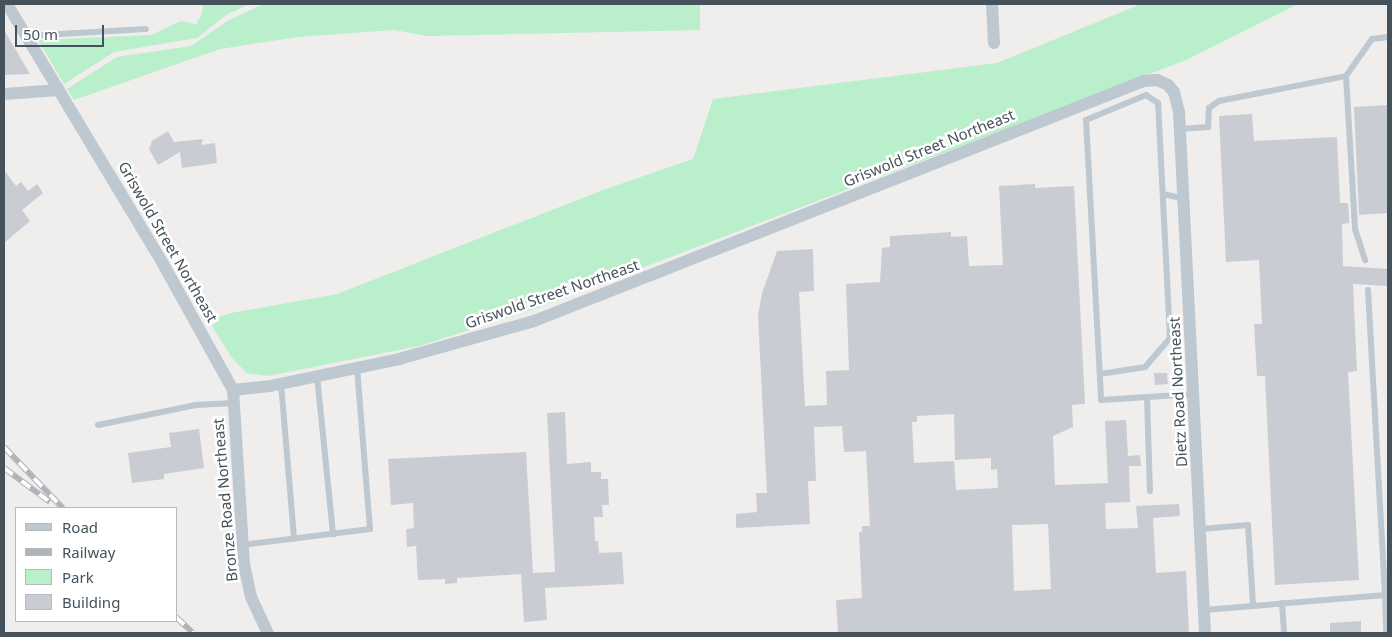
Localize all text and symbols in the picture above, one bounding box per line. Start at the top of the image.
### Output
scale bar [18,15,106,47]
text: 50 m [23,24,58,44]
street label: Griswold Street Northeast [841,105,1017,191]
street label: Griswold Street Northeast [115,158,221,326]
street label: Griswold Street Northeast [463,256,641,332]
street label: Dietz Road Northeast [1165,316,1191,468]
street label: Bronze Road Northeast [209,417,241,583]
legend [15,507,178,622]
text: Road [62,517,98,537]
text: Railway [62,542,115,562]
text: Park [62,567,94,587]
text: Building [62,592,120,612]

